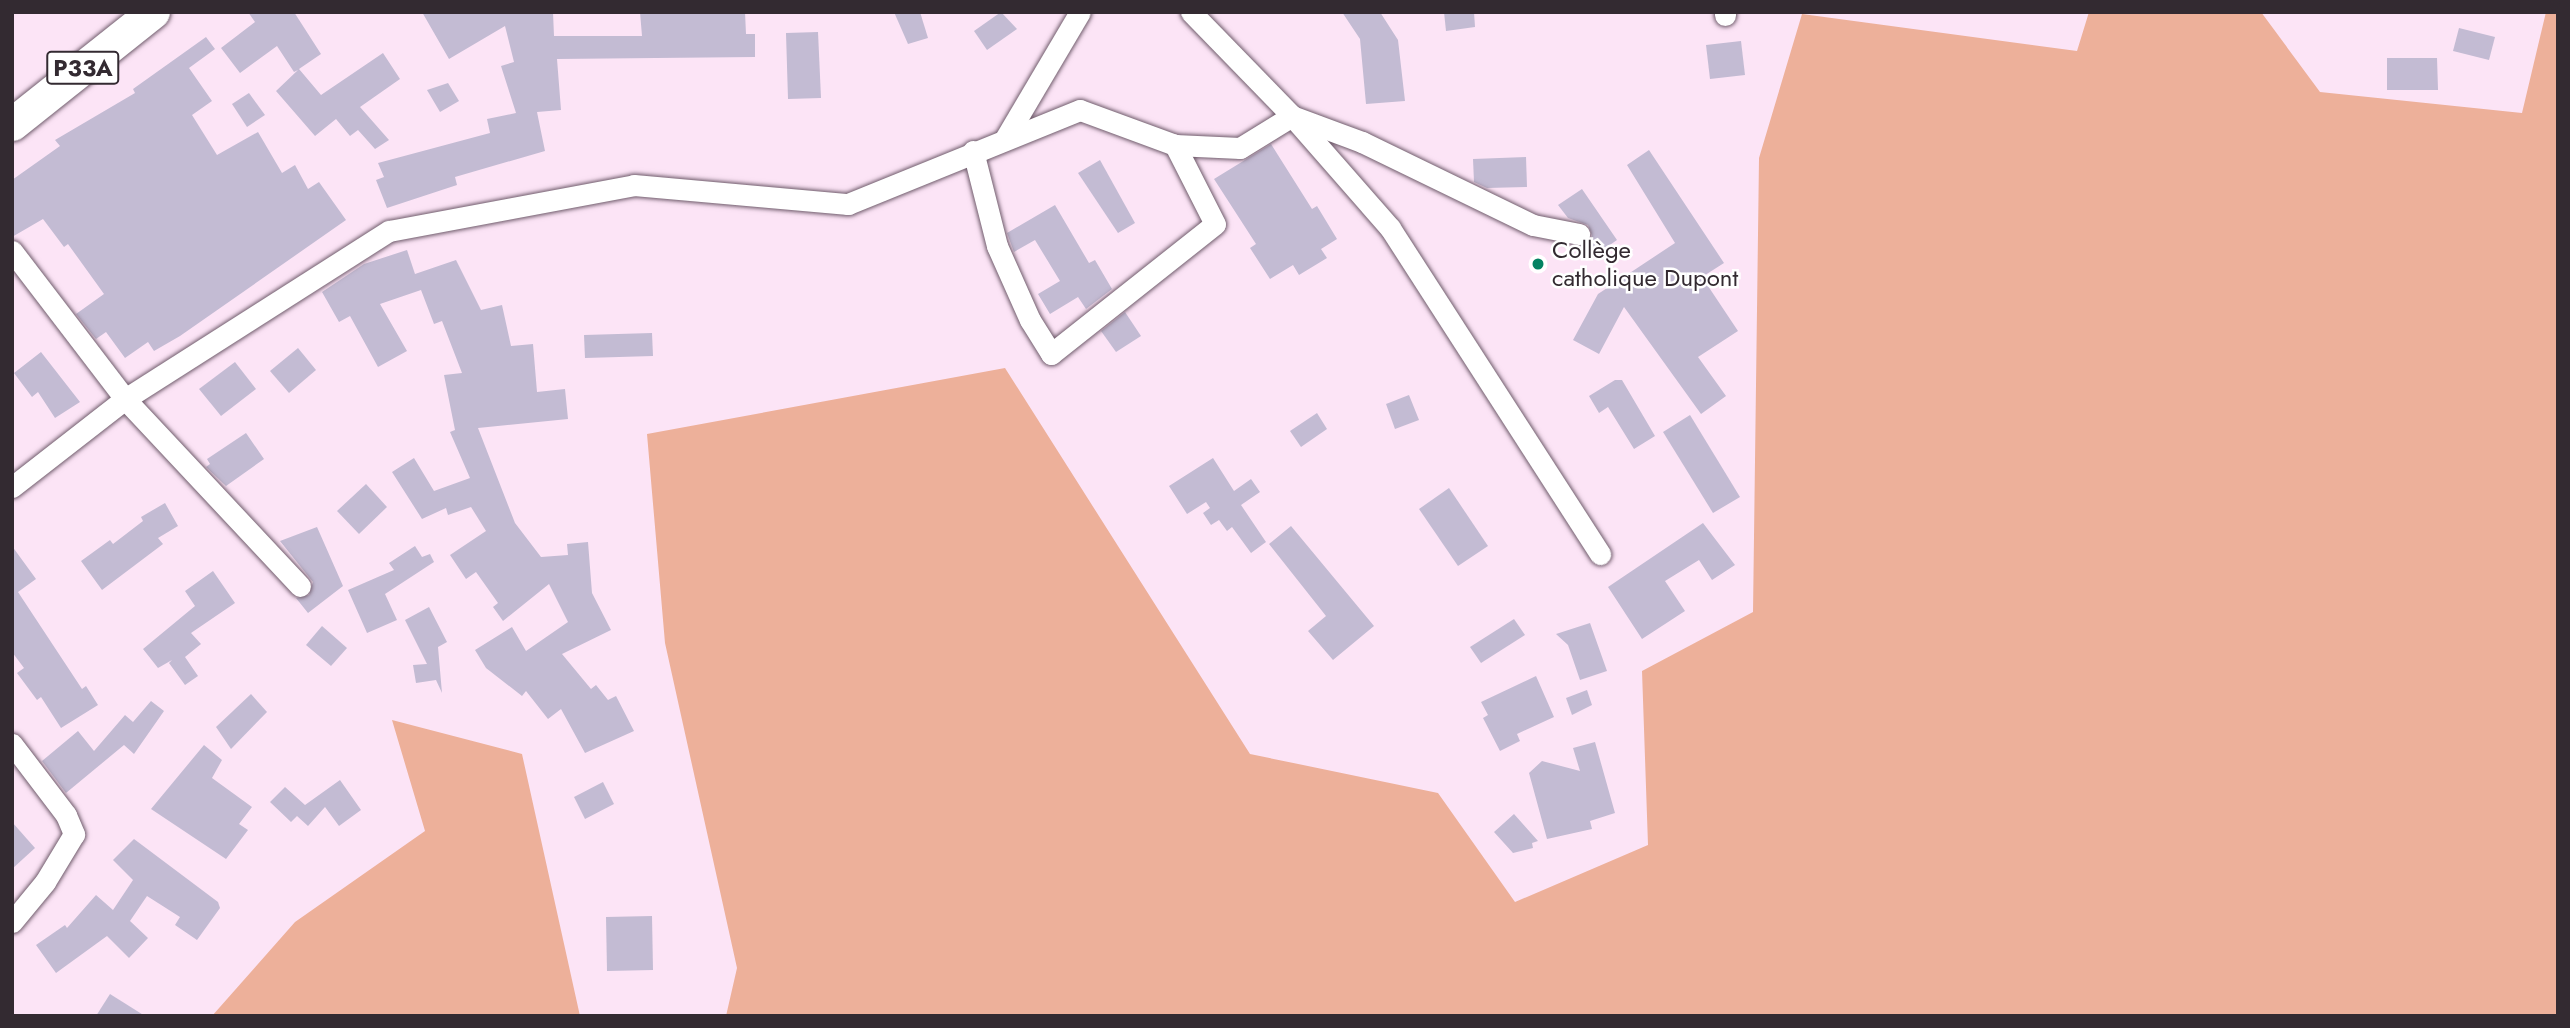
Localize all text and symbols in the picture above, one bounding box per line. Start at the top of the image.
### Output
road number: P33A [46,48,120,88]
place label: Collège catholique Dupont [1552,236,1738,292]
marker: Collège catholique Dupont [1530,256,1546,272]

